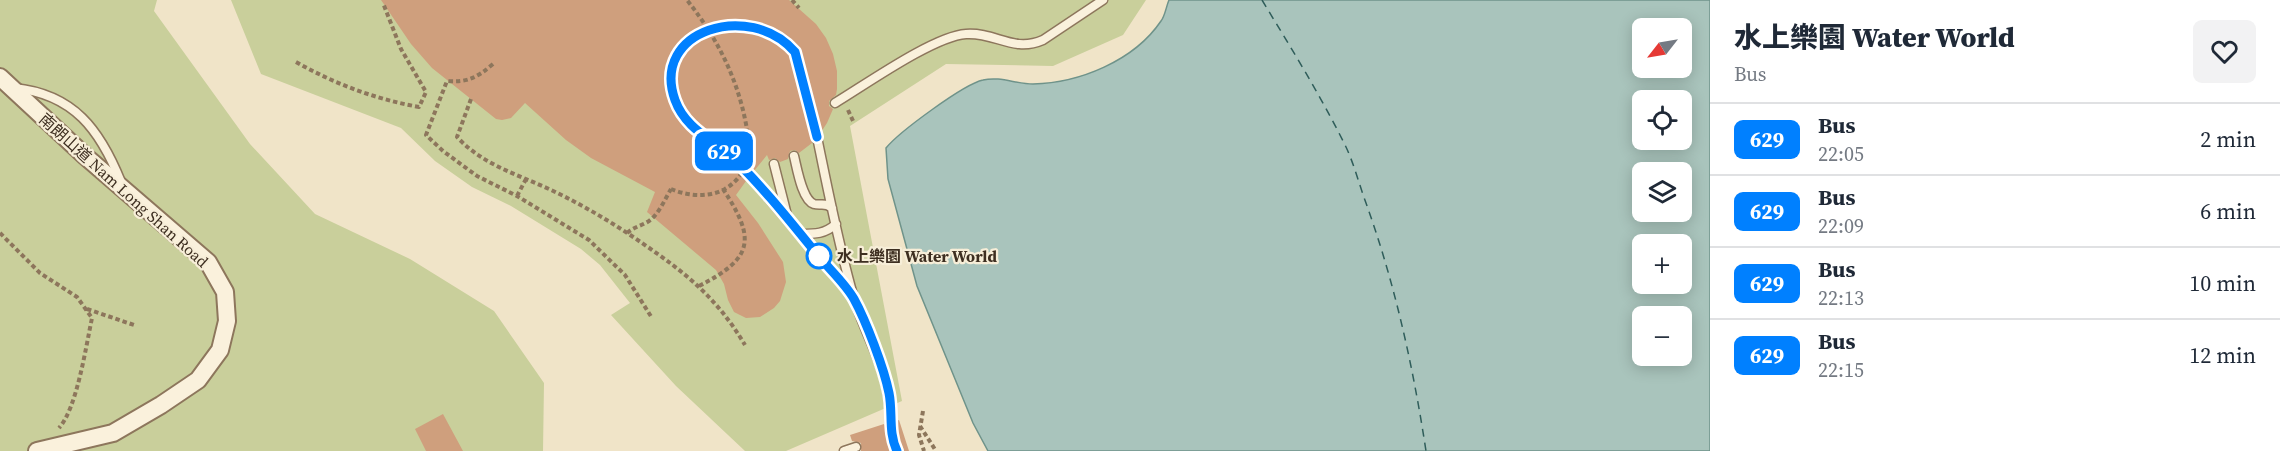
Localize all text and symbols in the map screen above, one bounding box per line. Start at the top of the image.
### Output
north arrow [1632,18,1692,78]
map controls [1632,18,1692,366]
text: 水上樂園 Water World [1734,18,2015,56]
button: heart [2193,20,2256,83]
text: Bus [1734,60,1767,88]
button: locate [1632,90,1692,150]
street label: 南朗山道 Nam Long Shan Road [35,108,213,272]
text: Bus [1818,110,1855,140]
text: 2 min [2200,124,2256,154]
text: 629 [1750,125,1784,154]
line badge: 629 [690,132,758,170]
text: 629 [707,137,741,166]
text: 22:05 [1818,140,1864,168]
button: layers [1632,162,1692,222]
text: Bus [1818,182,1855,212]
text: 6 min [2200,196,2256,226]
text: 629 [1750,197,1784,226]
text: 22:09 [1818,212,1864,240]
button: + [1632,234,1692,294]
marker: 水上樂園 Water World [806,243,832,269]
place label: 水上樂園 Water World [837,245,997,267]
text: Bus [1818,254,1855,284]
text: 10 min [2189,268,2256,298]
text: 629 [1750,269,1784,298]
text: 22:13 [1818,284,1864,312]
button: − [1632,306,1692,366]
text: Bus [1818,326,1855,356]
text: 12 min [2189,340,2256,370]
text: 629 [1750,341,1784,370]
text: 22:15 [1818,356,1864,384]

